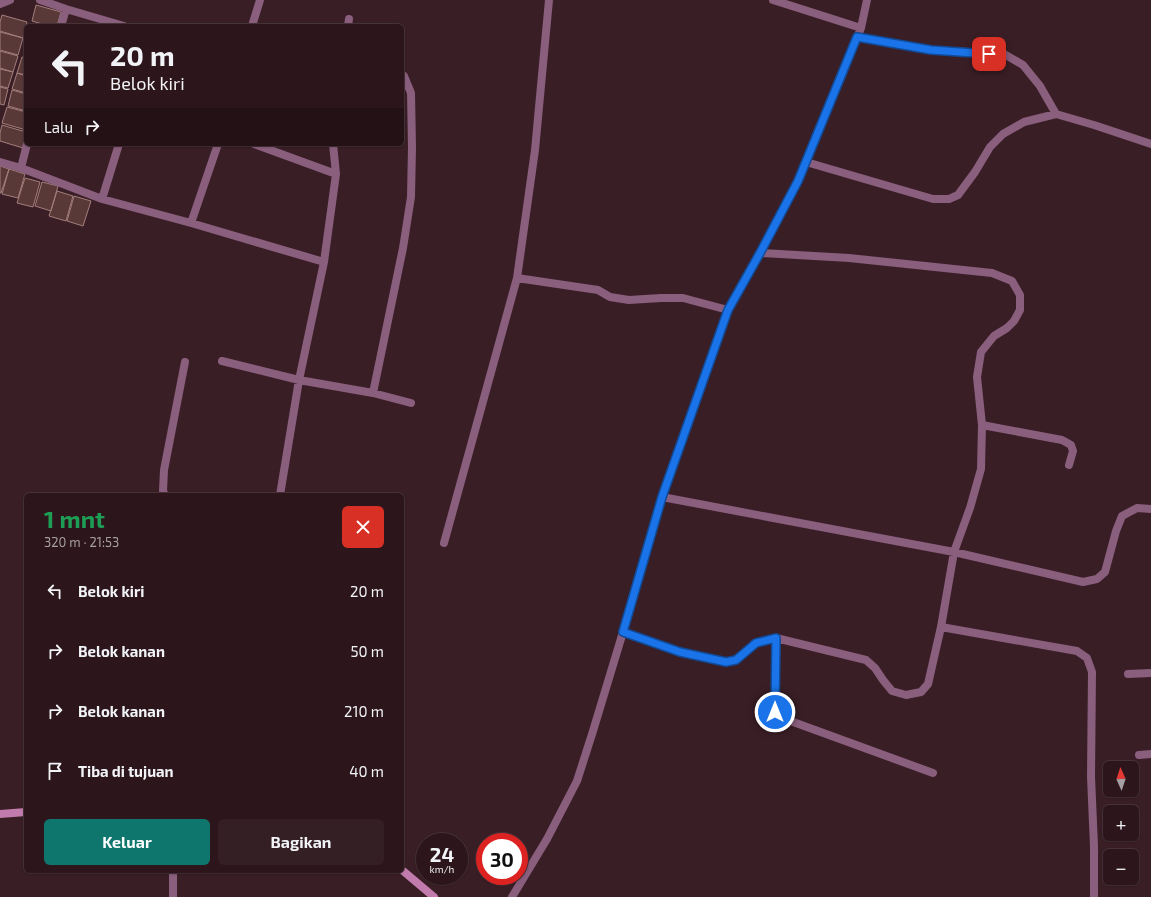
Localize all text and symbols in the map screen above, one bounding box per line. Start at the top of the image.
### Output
pin [972,37,1006,71]
text: 20 m [110,38,175,72]
icon: left [44,40,96,92]
icon: arrive [978,43,1000,65]
text: Belok kiri [110,72,185,94]
icon: right [81,116,103,138]
text: Lalu [44,118,73,136]
text: 1 mnt [44,504,105,533]
button: close [342,506,384,548]
text: 320 m · 21:53 [44,534,119,550]
icon: left [44,580,66,602]
text: Belok kiri [78,582,144,600]
text: 20 m [350,582,384,600]
icon: right [44,640,66,662]
text: Belok kanan [78,642,165,660]
text: 50 m [350,642,384,660]
position arrow [754,691,796,733]
icon: right [44,700,66,722]
text: Belok kanan [78,702,165,720]
text: 210 m [344,702,384,720]
icon: arrive [44,760,66,782]
north arrow [1103,761,1139,797]
map controls [1103,761,1139,885]
text: Tiba di tujuan [78,762,174,780]
text: 40 m [349,762,384,780]
button: + [1103,805,1139,841]
button: Keluar [44,819,210,865]
button: Bagikan [218,819,384,865]
speed limit sign: 30 [476,833,528,885]
text: 24 [430,842,454,866]
button: − [1103,849,1139,885]
text: km/h [430,863,454,875]

